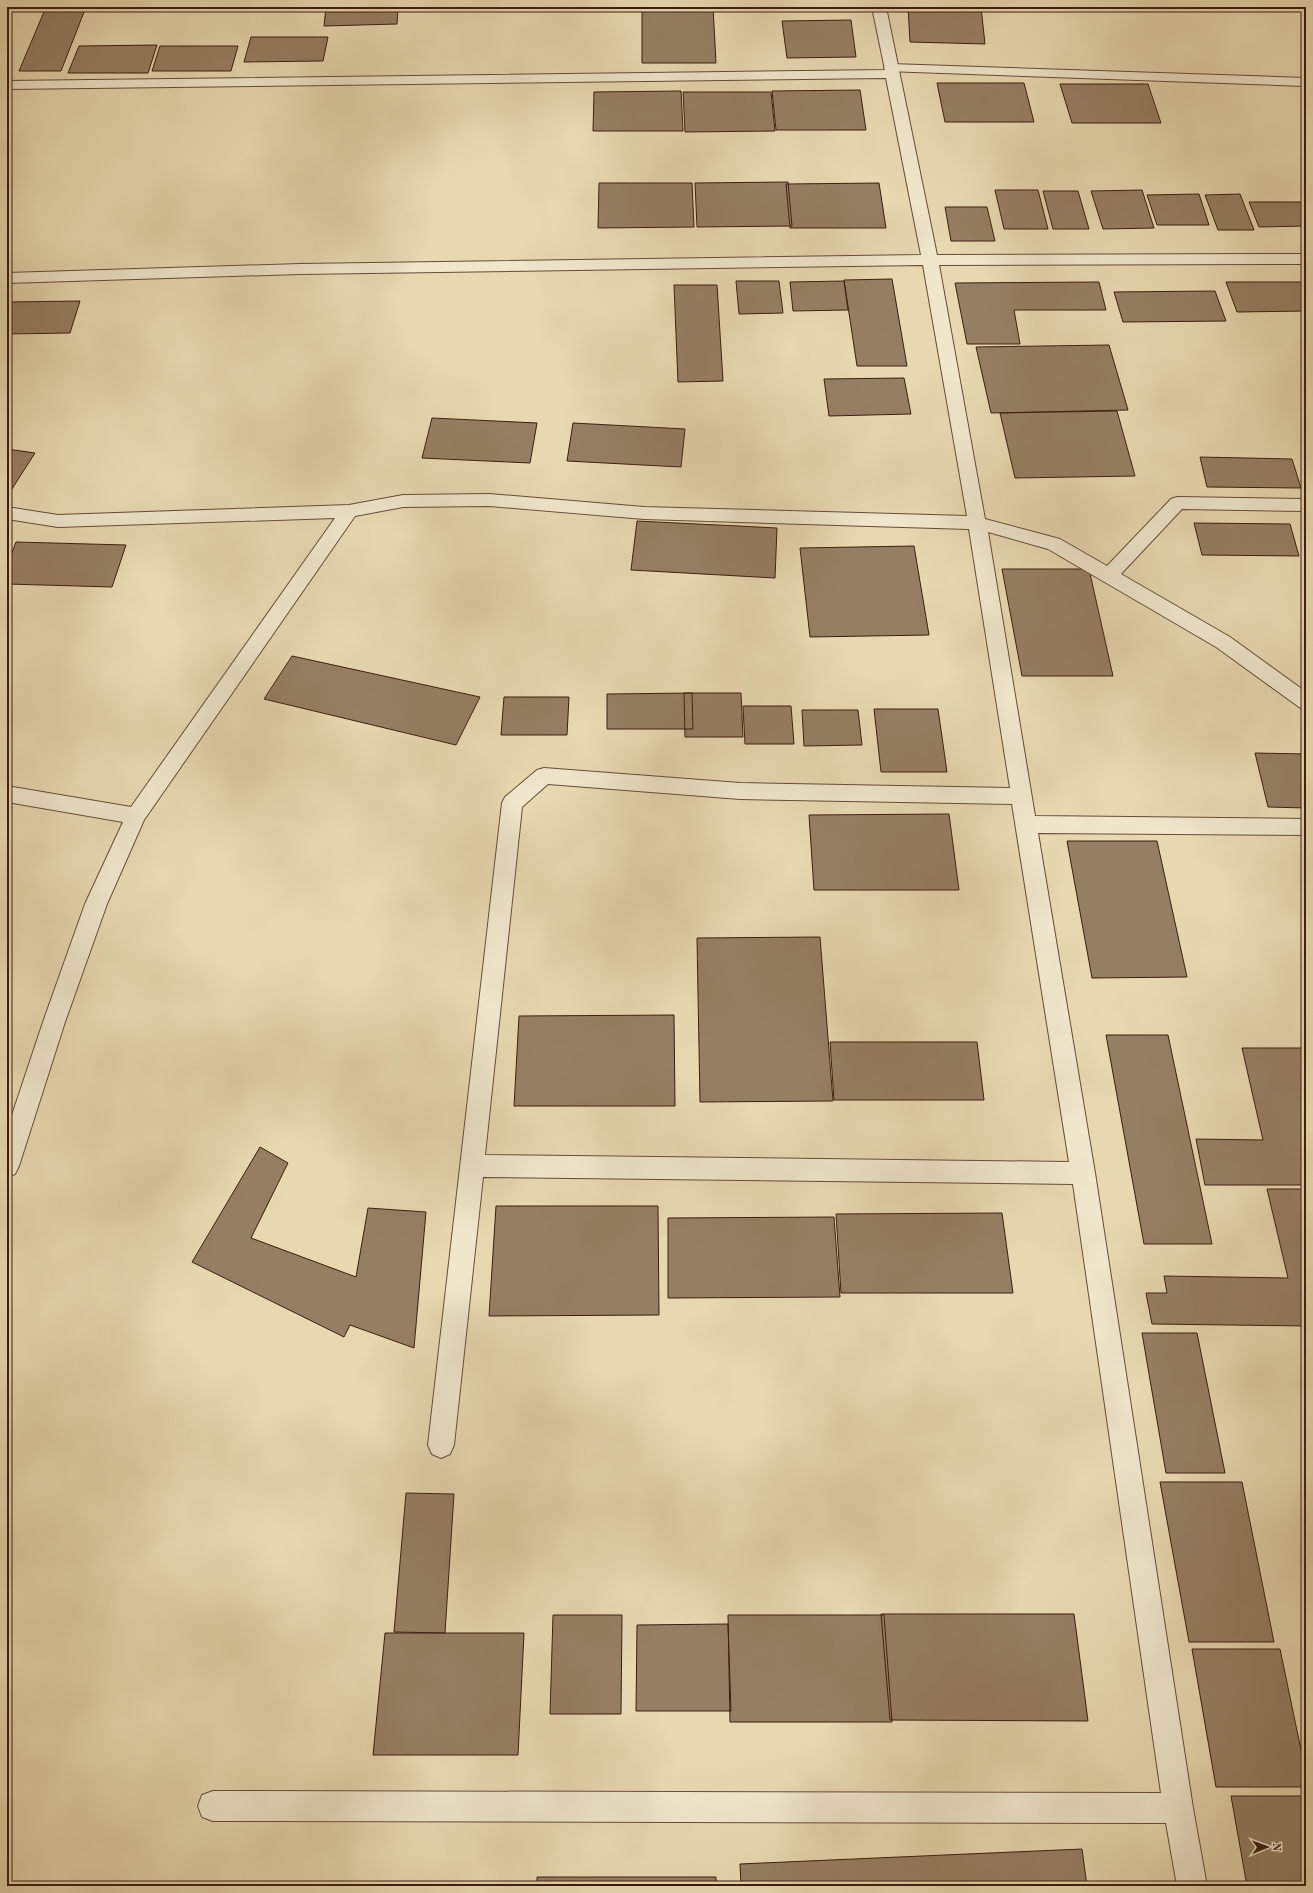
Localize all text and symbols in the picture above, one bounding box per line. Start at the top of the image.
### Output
north arrow [1247,1827,1287,1867]
text: N [1270,1843,1281,1852]

